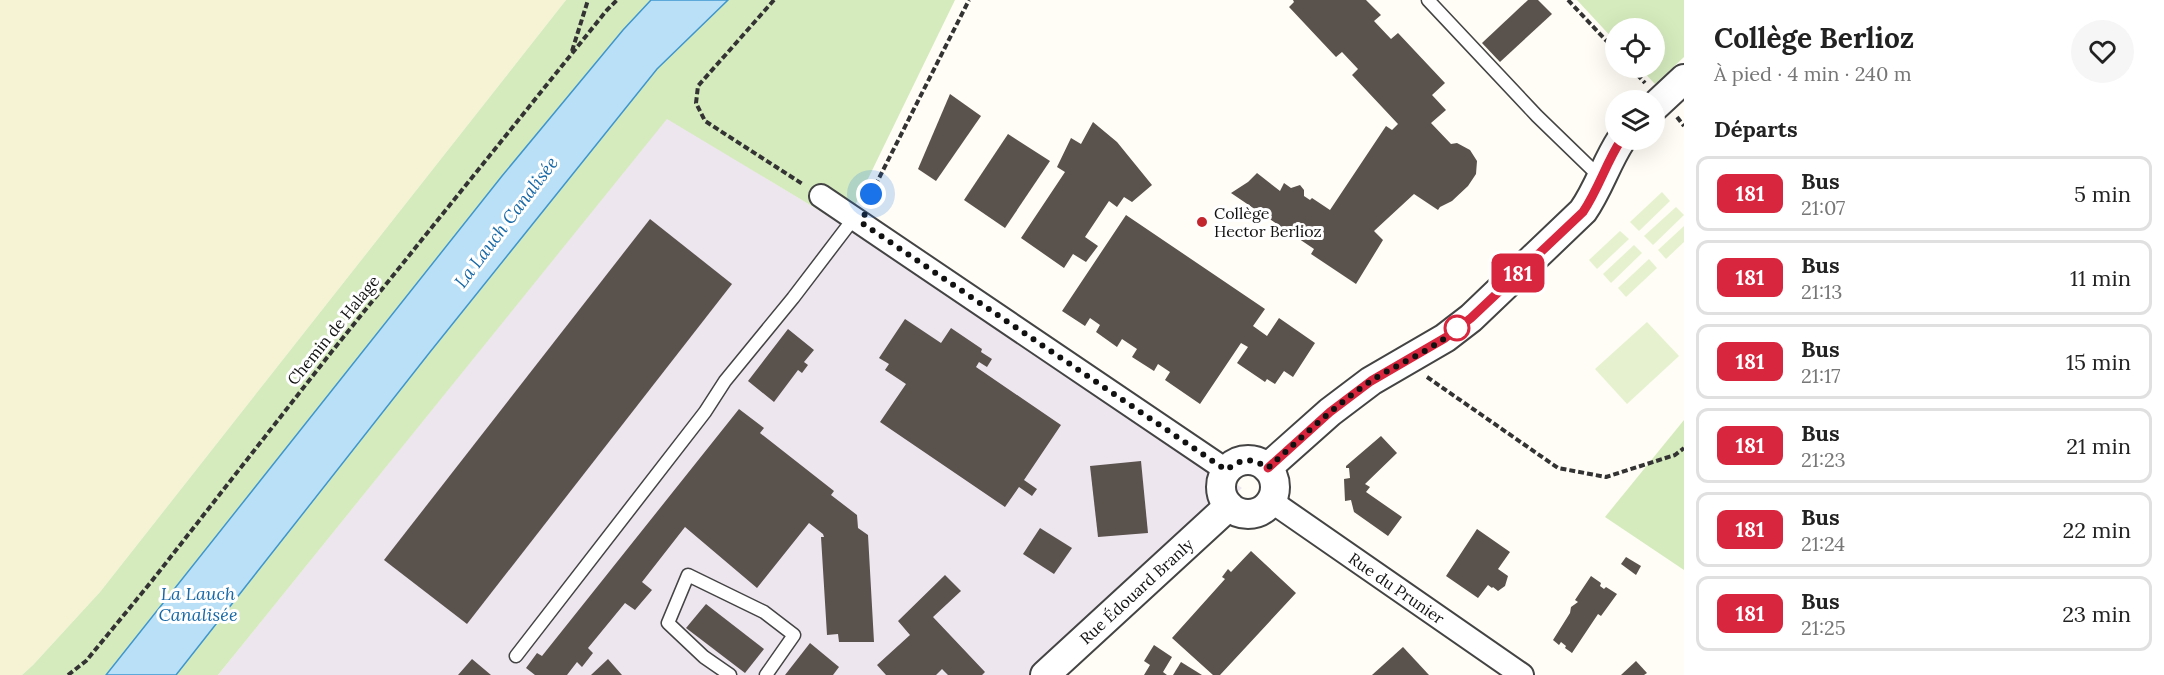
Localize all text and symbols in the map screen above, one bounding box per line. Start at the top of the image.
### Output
map controls [1605,18,1665,150]
button: locate [1605,18,1665,78]
text: Collège Berlioz [1714,20,1914,56]
button: heart [2071,20,2134,83]
text: À pied · 4 min · 240 m [1714,61,1912,86]
button: layers [1605,90,1665,150]
text: Départs [1714,115,1798,143]
water label: La Lauch Canalisée [449,152,563,292]
text: Bus [1801,167,1840,195]
your location [856,179,886,209]
text: 181 [1735,180,1765,207]
text: 5 min [2074,180,2131,208]
text: 21:07 [1801,195,1845,220]
place label: Collège Hector Berlioz [1214,203,1322,241]
marker: Collège Hector Berlioz [1195,215,1209,229]
text: Bus [1801,251,1840,279]
line badge: 181 [1484,254,1552,292]
text: 181 [1503,260,1533,287]
text: 181 [1735,264,1765,291]
text: 11 min [2070,264,2131,292]
street label: Chemin de Halage [283,271,384,389]
text: 21:13 [1801,279,1842,304]
unlabelled marker [1444,315,1470,341]
text: Bus [1801,335,1840,363]
text: 181 [1735,348,1765,375]
text: 15 min [2066,348,2131,376]
text: 21:17 [1801,363,1841,388]
text: Bus [1801,419,1840,447]
text: 181 [1735,432,1765,459]
text: 21 min [2066,432,2131,460]
text: 21:23 [1801,447,1846,472]
text: Bus [1801,503,1840,531]
text: 181 [1735,516,1765,543]
text: 22 min [2062,516,2131,544]
text: 21:24 [1801,531,1845,556]
street label: Rue Édouard Branly [1075,534,1198,648]
street label: Rue du Prunier [1345,548,1448,628]
water label: La Lauch Canalisée [159,582,237,626]
text: Bus [1801,587,1840,615]
text: 181 [1735,600,1765,627]
text: 23 min [2062,600,2131,628]
text: 21:25 [1801,615,1846,640]

